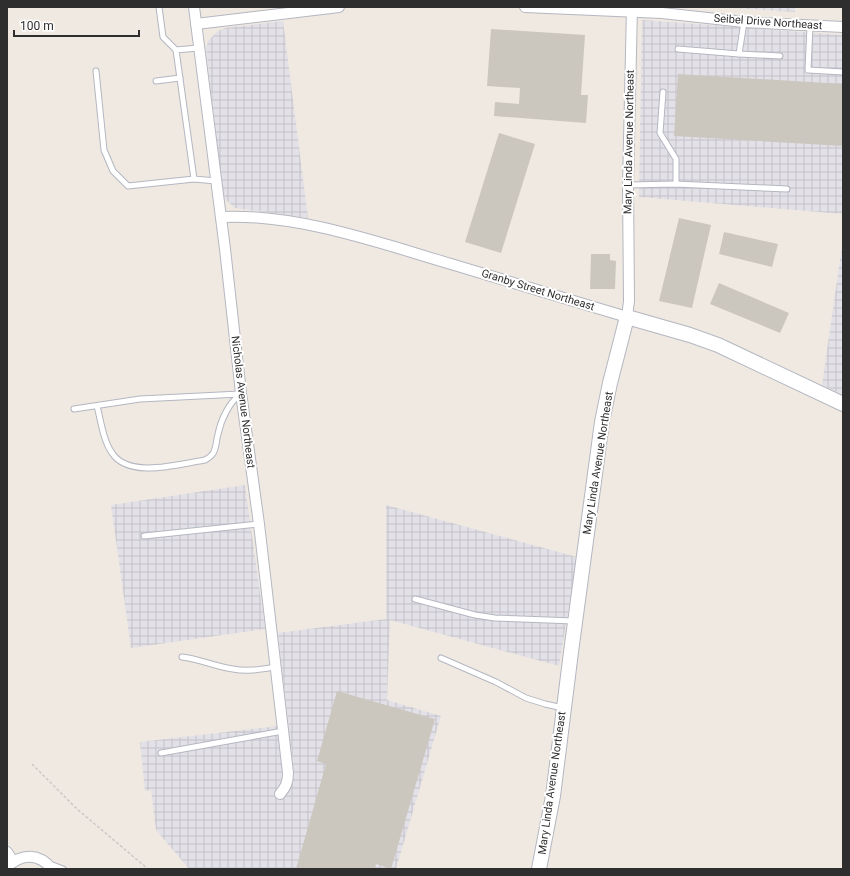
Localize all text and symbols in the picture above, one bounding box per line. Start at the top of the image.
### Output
scale bar [14,12,139,38]
street label: Seibel Drive Northeast [713,12,823,32]
text: 100 m [20,19,54,33]
street label: Mary Linda Avenue Northeast [621,69,637,214]
street label: Granby Street Northeast [480,267,597,314]
street label: Nicholas Avenue Northeast [228,335,258,469]
street label: Mary Linda Avenue Northeast [580,390,616,535]
street label: Mary Linda Avenue Northeast [536,710,569,855]

